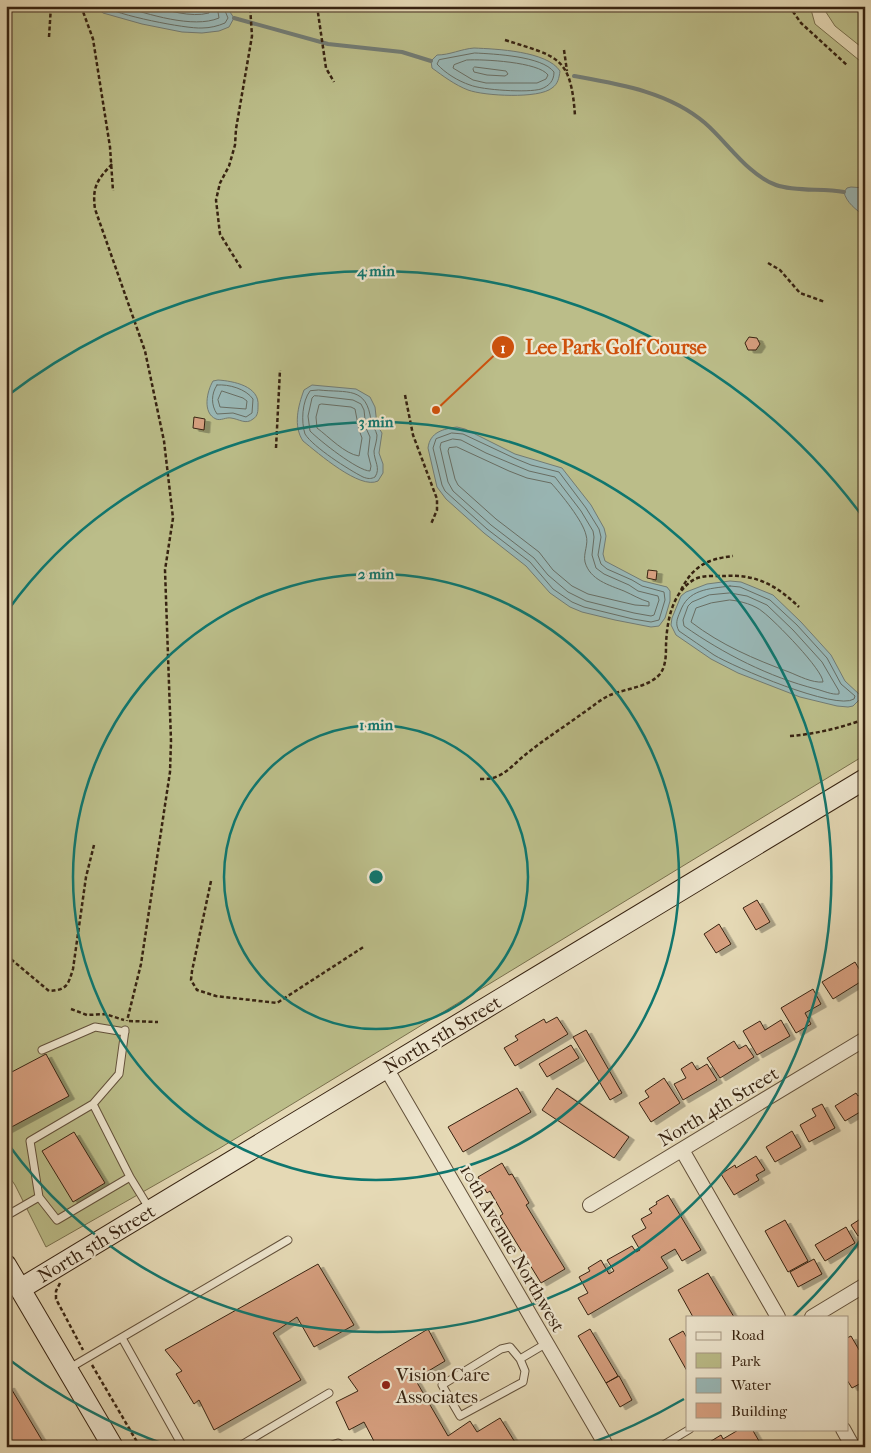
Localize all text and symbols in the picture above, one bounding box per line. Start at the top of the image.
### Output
text: 4 min [356,262,395,280]
callout: Lee Park Golf Course [491,330,717,365]
text: Lee Park Golf Course [525,336,707,359]
text: 1 [500,339,506,357]
text: 3 min [359,413,394,431]
text: 2 min [358,565,395,583]
text: 1 min [359,716,393,734]
centre of rings [367,868,385,886]
street label: North 5th Street [380,991,505,1079]
street label: North 4th Street [654,1062,783,1151]
street label: 10th Avenue Northwest [455,1161,569,1336]
street label: North 5th Street [34,1200,159,1288]
legend [686,1316,848,1430]
text: Road [731,1326,765,1344]
text: Park [731,1352,761,1370]
place label: Vision Care Associates [395,1364,490,1408]
text: Water [730,1376,771,1394]
marker: Vision Care Associates [380,1379,392,1391]
text: Building [731,1402,788,1420]

